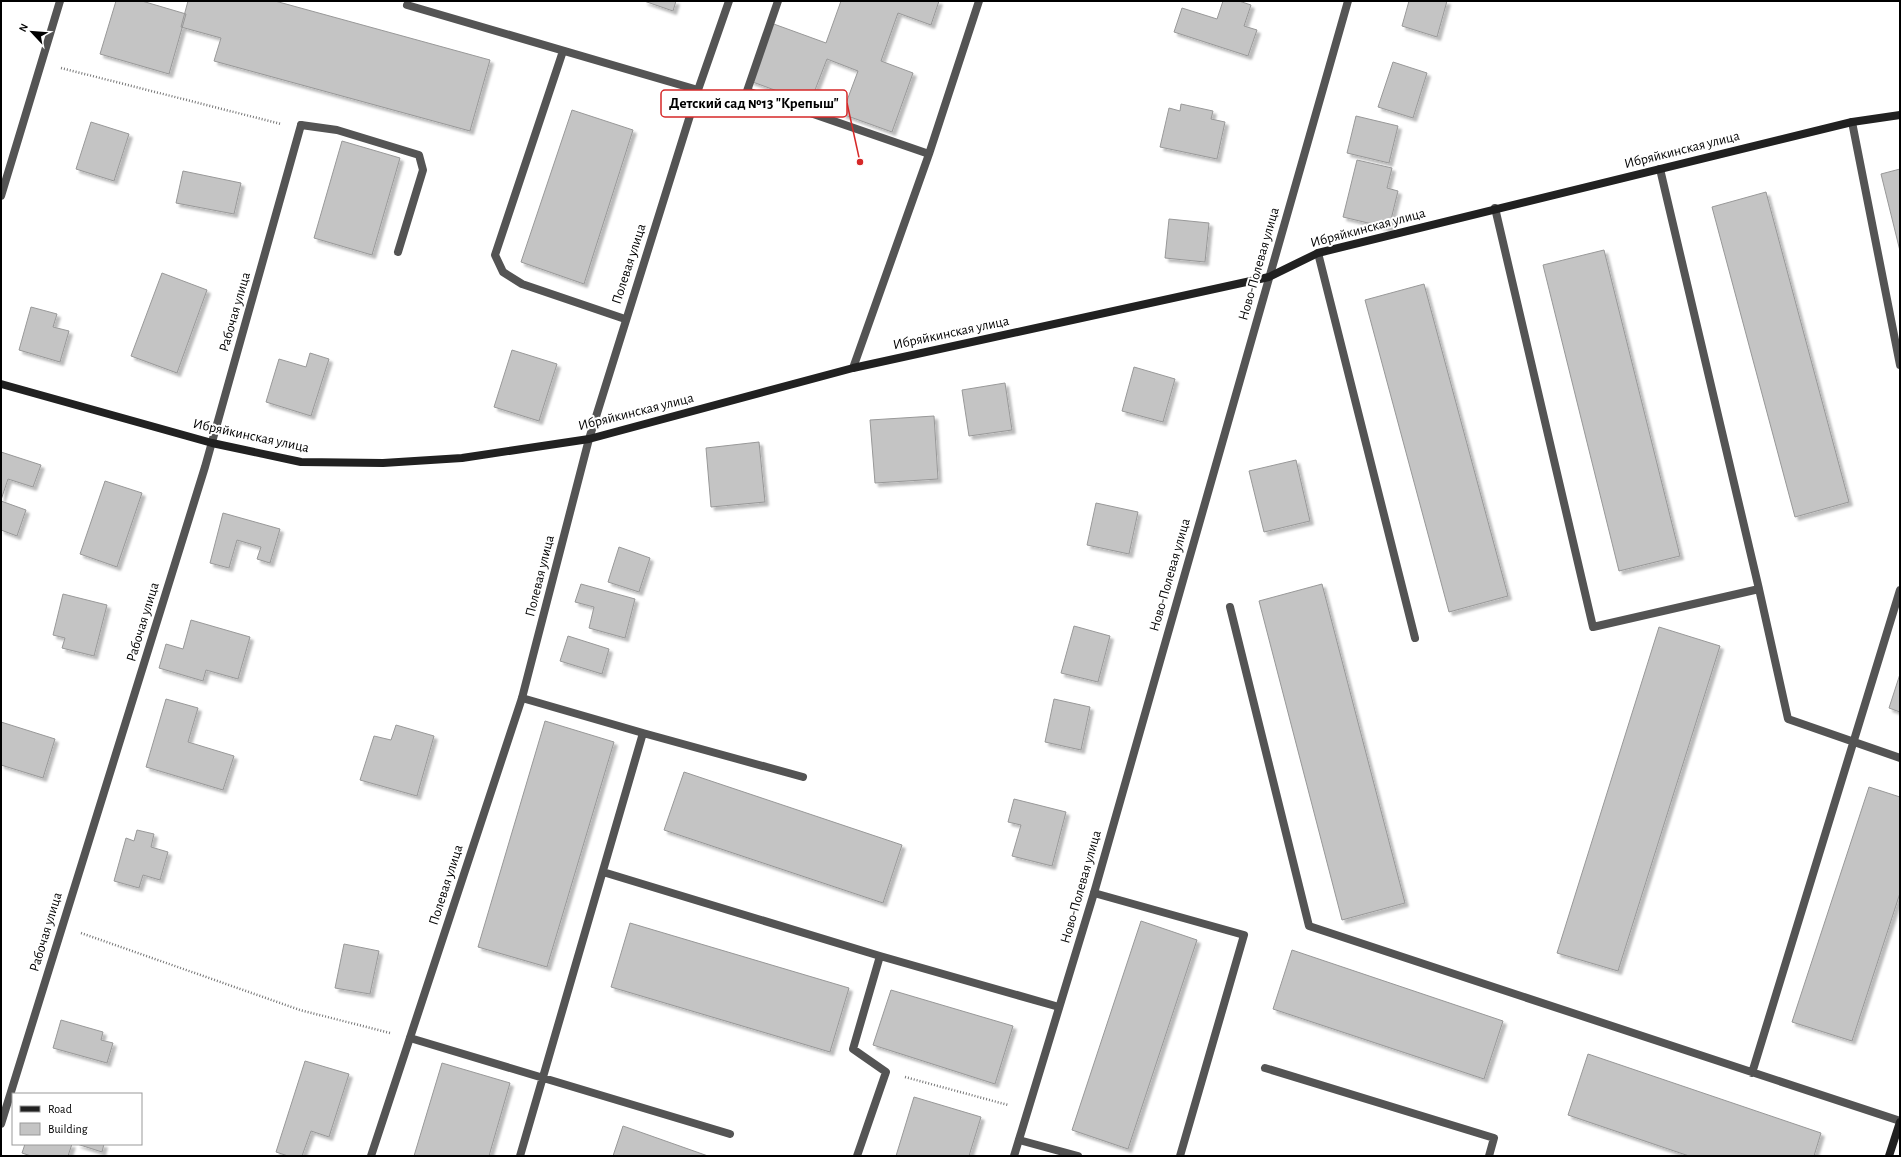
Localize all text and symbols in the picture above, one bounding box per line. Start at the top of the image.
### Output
north arrow [12,12,52,52]
text: N [17,22,30,34]
callout: Детский сад №13 "Крепыш" [661,90,847,117]
text: Детский сад №13 "Крепыш" [669,96,839,111]
street label: Ибряйкинская улица [1623,129,1742,171]
street label: Ново-Полевая улица [1236,205,1282,322]
street label: Ибряйкинская улица [1309,206,1428,250]
street label: Полевая улица [609,222,649,306]
street label: Рабочая улица [217,270,253,353]
street label: Ибряйкинская улица [892,314,1011,352]
street label: Ибряйкинская улица [577,391,696,433]
street label: Ибряйкинская улица [192,417,311,455]
street label: Ново-Полевая улица [1147,516,1193,633]
street label: Полевая улица [523,533,557,618]
street label: Рабочая улица [124,580,162,663]
street label: Ново-Полевая улица [1058,828,1104,945]
street label: Полевая улица [426,843,466,927]
street label: Рабочая улица [27,890,65,973]
legend [12,1093,142,1145]
text: Road [48,1103,72,1115]
text: Building [48,1123,88,1135]

